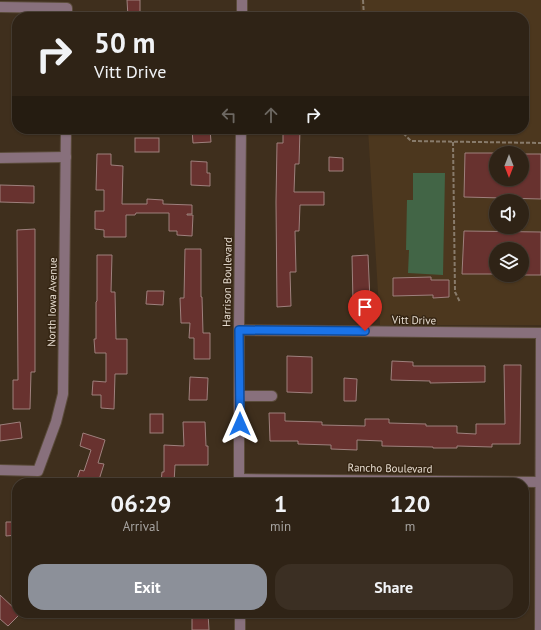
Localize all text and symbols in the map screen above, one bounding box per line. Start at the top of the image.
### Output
text: 50 m [94,24,155,61]
icon: right [28,28,80,80]
text: Vitt Drive [94,60,166,83]
icon: left [218,104,240,126]
icon: ahead [260,104,282,126]
icon: right [302,104,324,126]
north arrow [489,146,529,186]
map controls [489,146,529,282]
button: sound [489,194,529,234]
street label: Harrison Boulevard [219,237,235,327]
button: layers [489,242,529,282]
street label: North Iowa Avenue [44,257,60,347]
pin [348,290,382,331]
icon: arrive [354,296,376,318]
street label: Vitt Drive [391,313,437,327]
position arrow [219,403,261,445]
street label: Rancho Boulevard [347,460,433,476]
text: 06:29 [111,488,171,519]
text: 1 [274,488,287,519]
text: 120 [390,488,430,519]
text: Arrival [123,518,159,535]
text: min [270,518,291,535]
text: m [405,518,415,535]
button: Exit [28,564,267,610]
button: Share [275,564,513,610]

